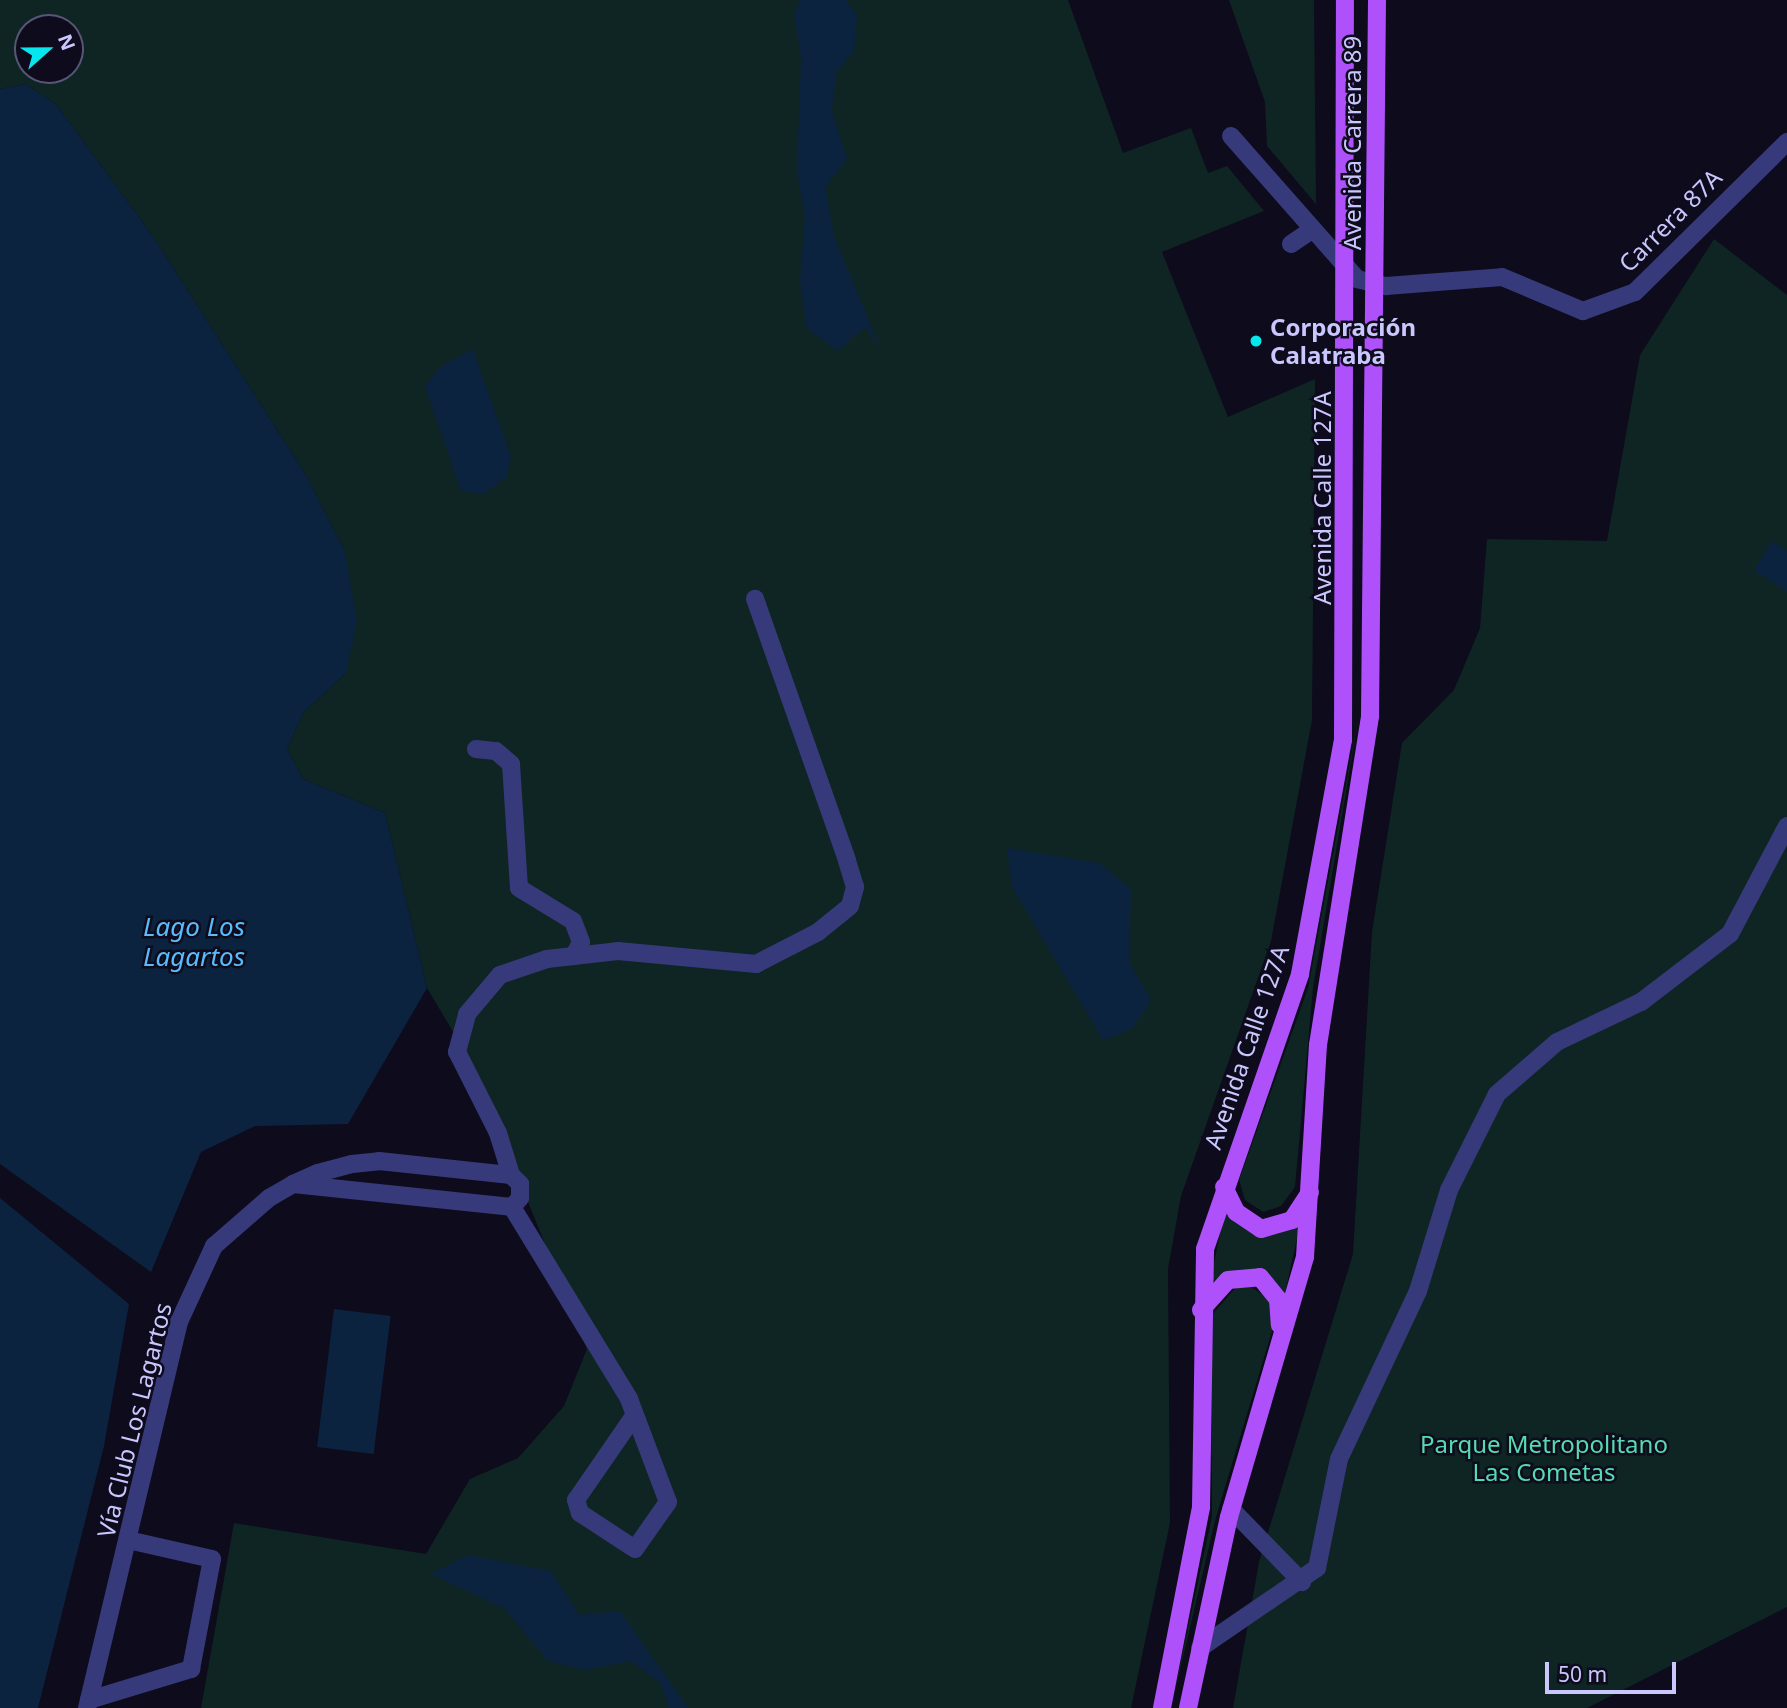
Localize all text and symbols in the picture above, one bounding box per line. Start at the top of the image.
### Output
north arrow [14,14,84,84]
text: N [52,30,82,54]
street label: Avenida Carrera 89 [1338,36,1366,250]
street label: Carrera 87A [1613,163,1727,277]
place label: Corporación Calatraba [1270,313,1416,369]
marker: Corporación Calatraba [1248,333,1264,349]
street label: Avenida Calle 127A [1308,391,1336,605]
water label: Lago Los Lagartos [143,911,245,972]
street label: Avenida Calle 127A [1198,941,1294,1153]
street label: Vía Club Los Lagartos [91,1300,177,1540]
park label: Parque Metropolitano Las Cometas [1420,1430,1668,1486]
scale bar [1549,1648,1680,1692]
text: 50 m [1558,1660,1607,1688]

